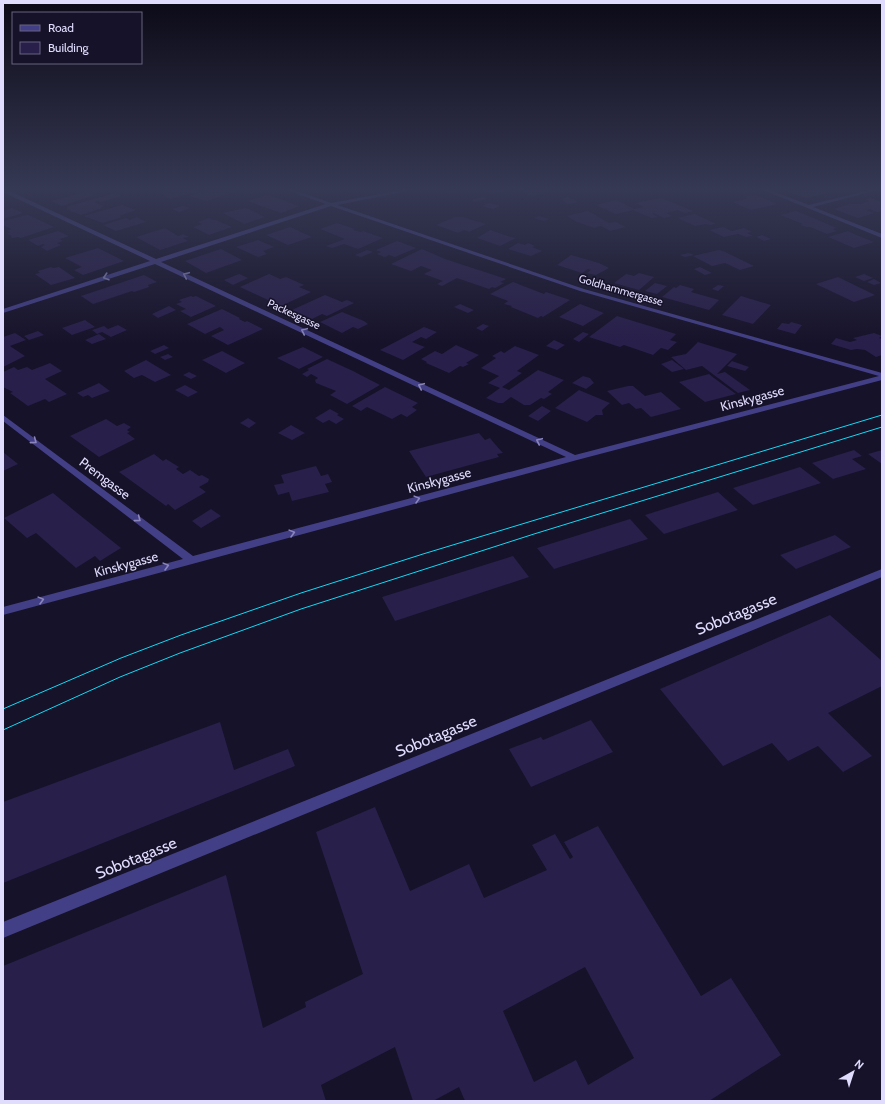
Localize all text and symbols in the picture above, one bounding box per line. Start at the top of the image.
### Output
legend [12,12,142,64]
text: Road [48,20,74,35]
text: Building [48,40,90,55]
street label: Goldhammergasse [577,271,665,309]
one-way arrow [183,272,191,280]
one-way arrow [102,273,109,281]
street label: Packesgasse [265,296,323,332]
one-way arrow [300,328,308,336]
street label: Kinskygasse [718,382,786,414]
one-way arrow [418,383,426,391]
one-way arrow [30,436,37,443]
one-way arrow [536,438,543,446]
street label: Premgasse [76,454,134,502]
street label: Kinskygasse [405,464,473,496]
one-way arrow [414,496,421,504]
one-way arrow [133,515,140,522]
one-way arrow [288,529,295,538]
street label: Kinskygasse [92,548,160,580]
one-way arrow [163,563,169,571]
street label: Sobotagasse [693,589,779,639]
one-way arrow [37,597,44,605]
street label: Sobotagasse [393,711,479,761]
street label: Sobotagasse [93,833,179,883]
north arrow [833,1052,873,1092]
text: N [852,1056,867,1072]

